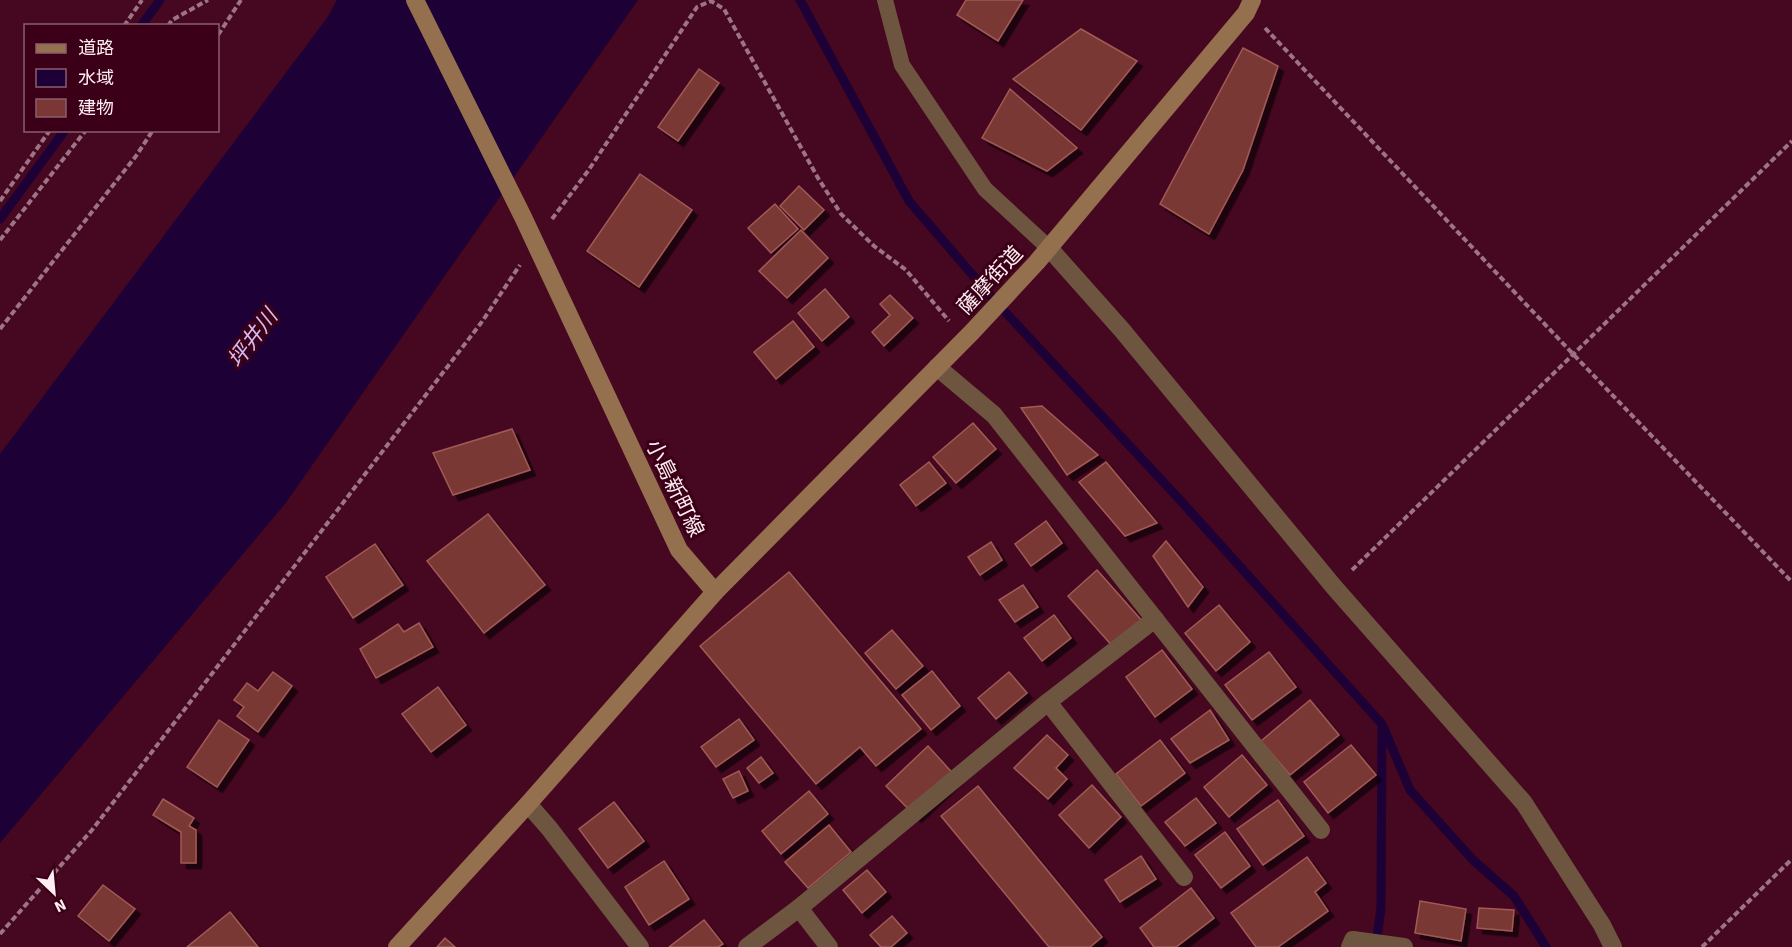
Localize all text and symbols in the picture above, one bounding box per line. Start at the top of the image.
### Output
legend [24,24,219,132]
text: 道路 [78,36,114,61]
text: 水域 [78,66,114,91]
text: 建物 [78,96,114,121]
street label: 薩摩街道 [950,239,1030,321]
water label: 坪井川 [220,301,287,375]
street label: 小島新町線 [639,434,711,542]
north arrow [24,863,84,923]
text: N [51,893,70,918]

